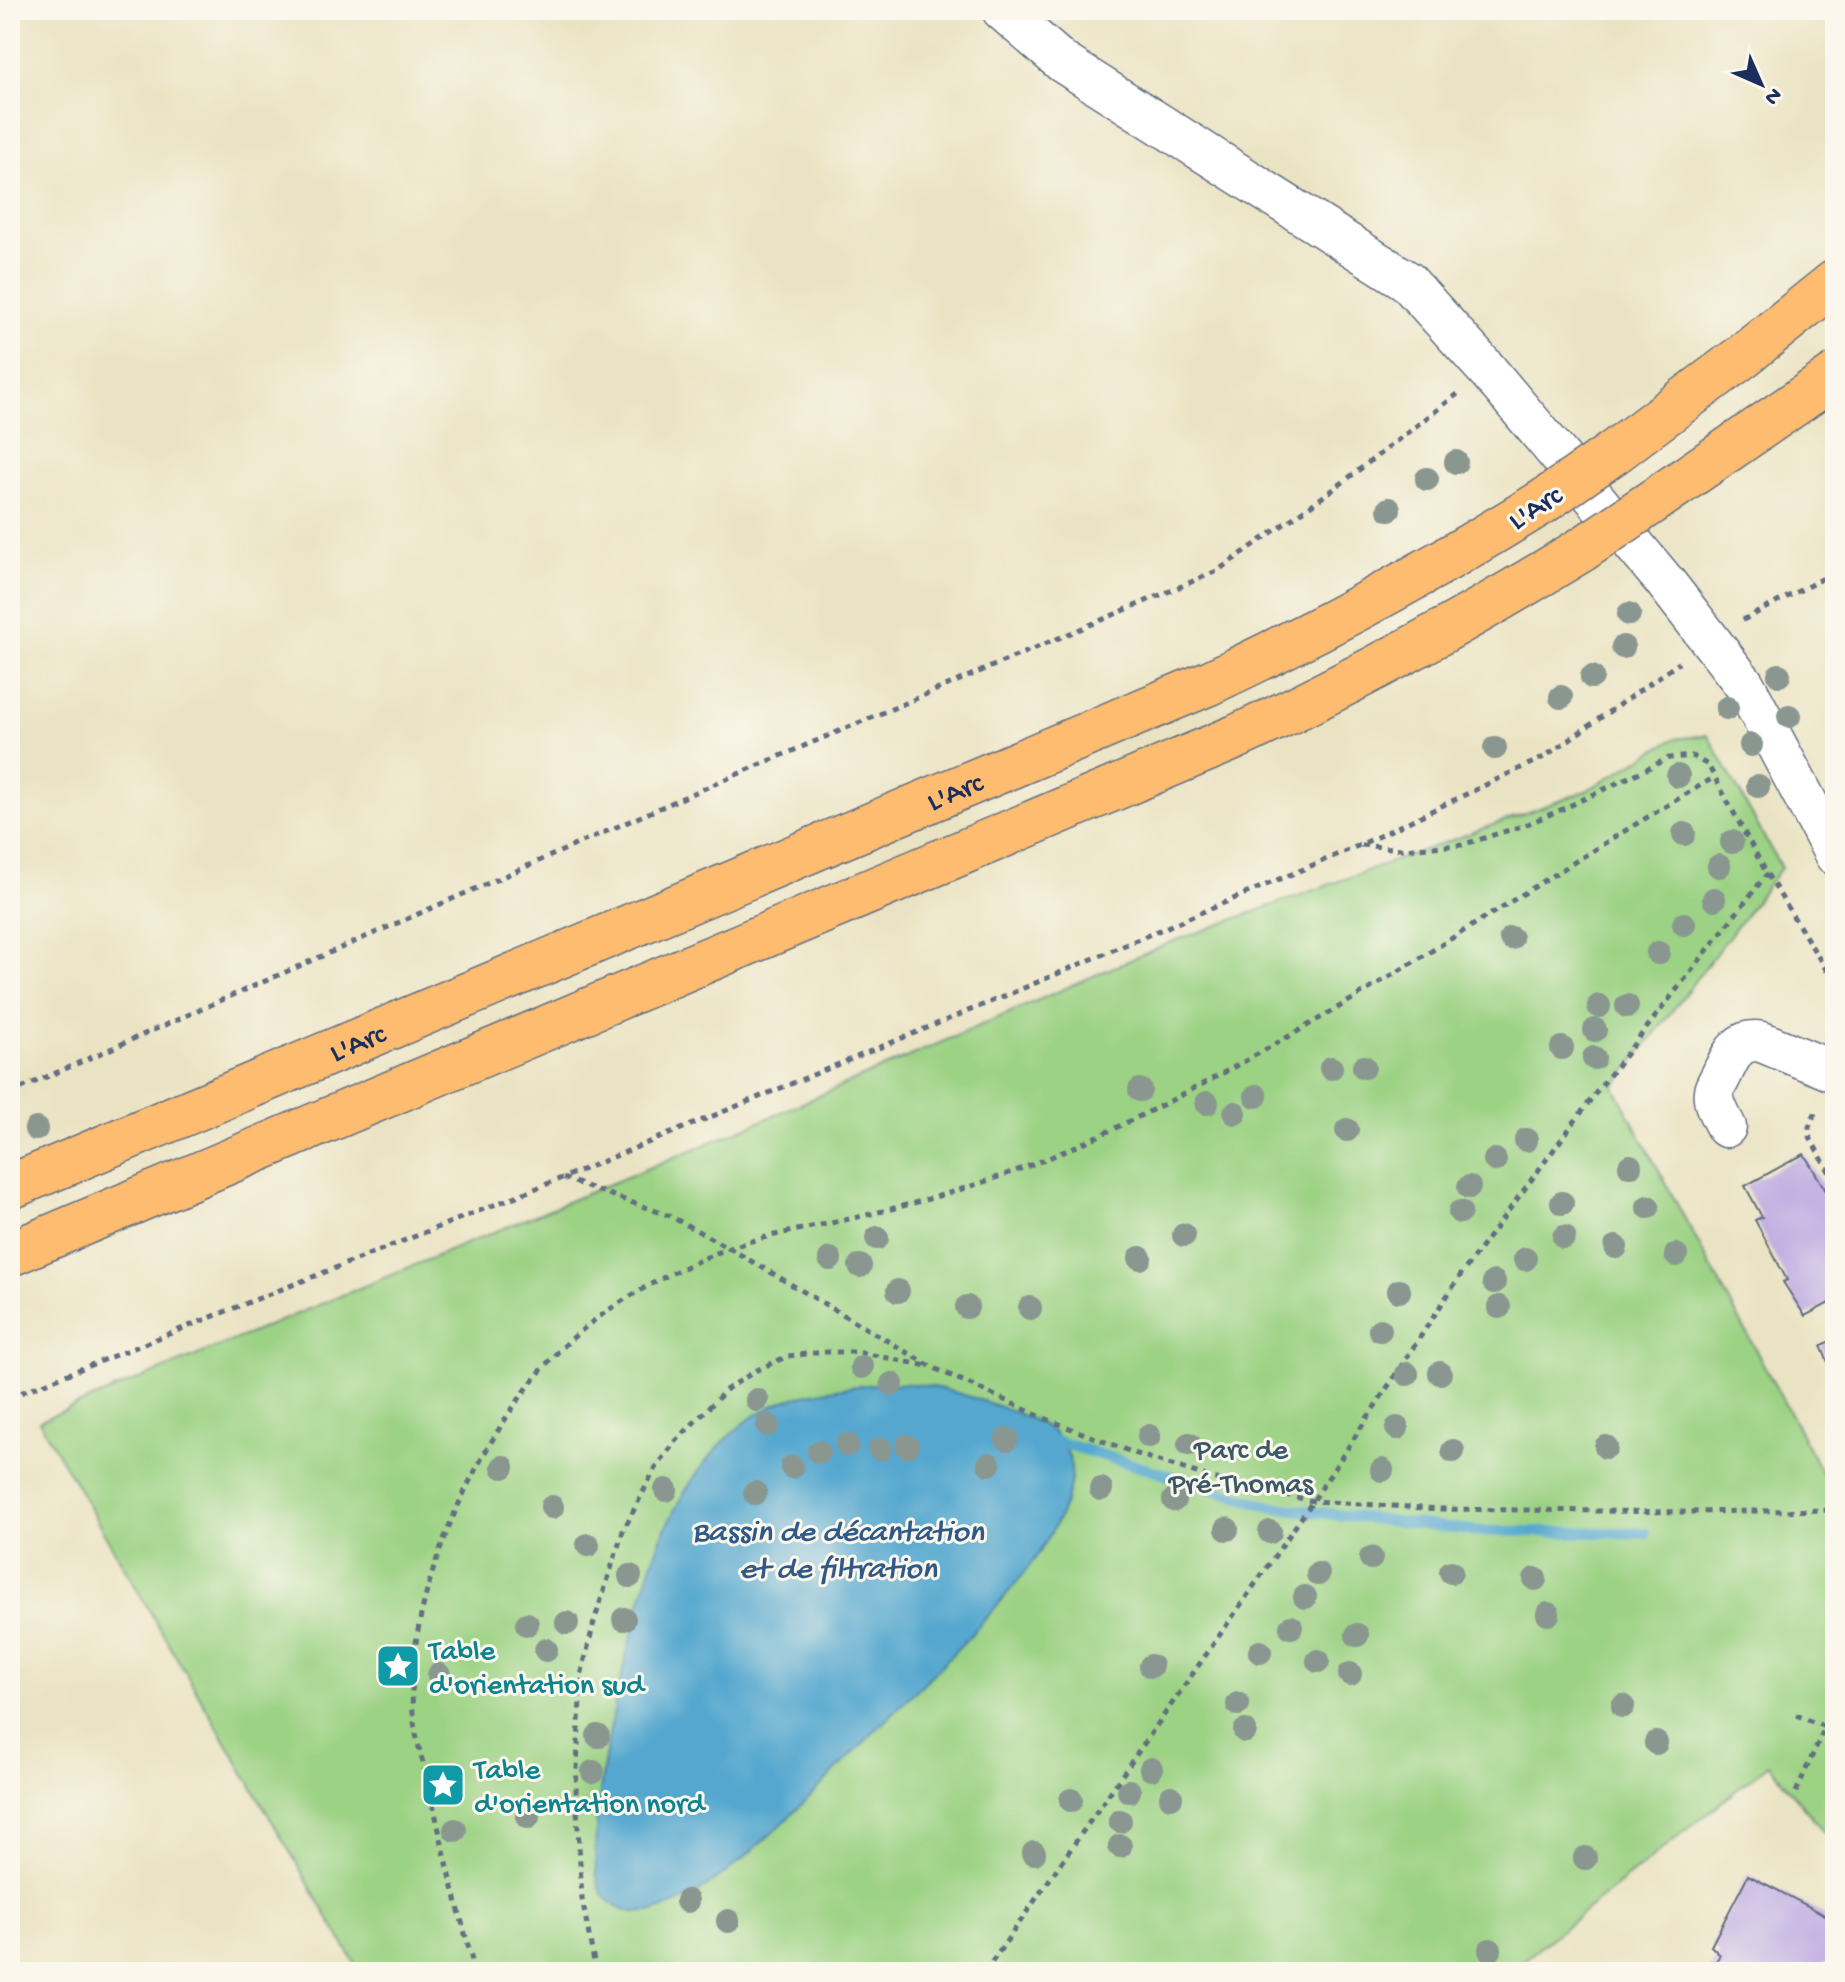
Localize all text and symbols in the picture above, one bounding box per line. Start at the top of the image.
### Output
north arrow [1721,44,1801,124]
text: N [1758,81,1787,110]
street label: L'Arc [1503,479,1571,540]
street label: L'Arc [923,766,991,822]
street label: L'Arc [325,1018,393,1073]
park label: Parc de Pré-Thomas [1168,1435,1314,1504]
water label: Bassin de décantation et de filtration [692,1515,985,1590]
place label: Table d'orientation sud [427,1636,646,1705]
place icon: Table d'orientation sud [374,1642,422,1690]
place label: Table d'orientation nord [472,1755,707,1824]
place icon: Table d'orientation nord [419,1761,467,1809]

